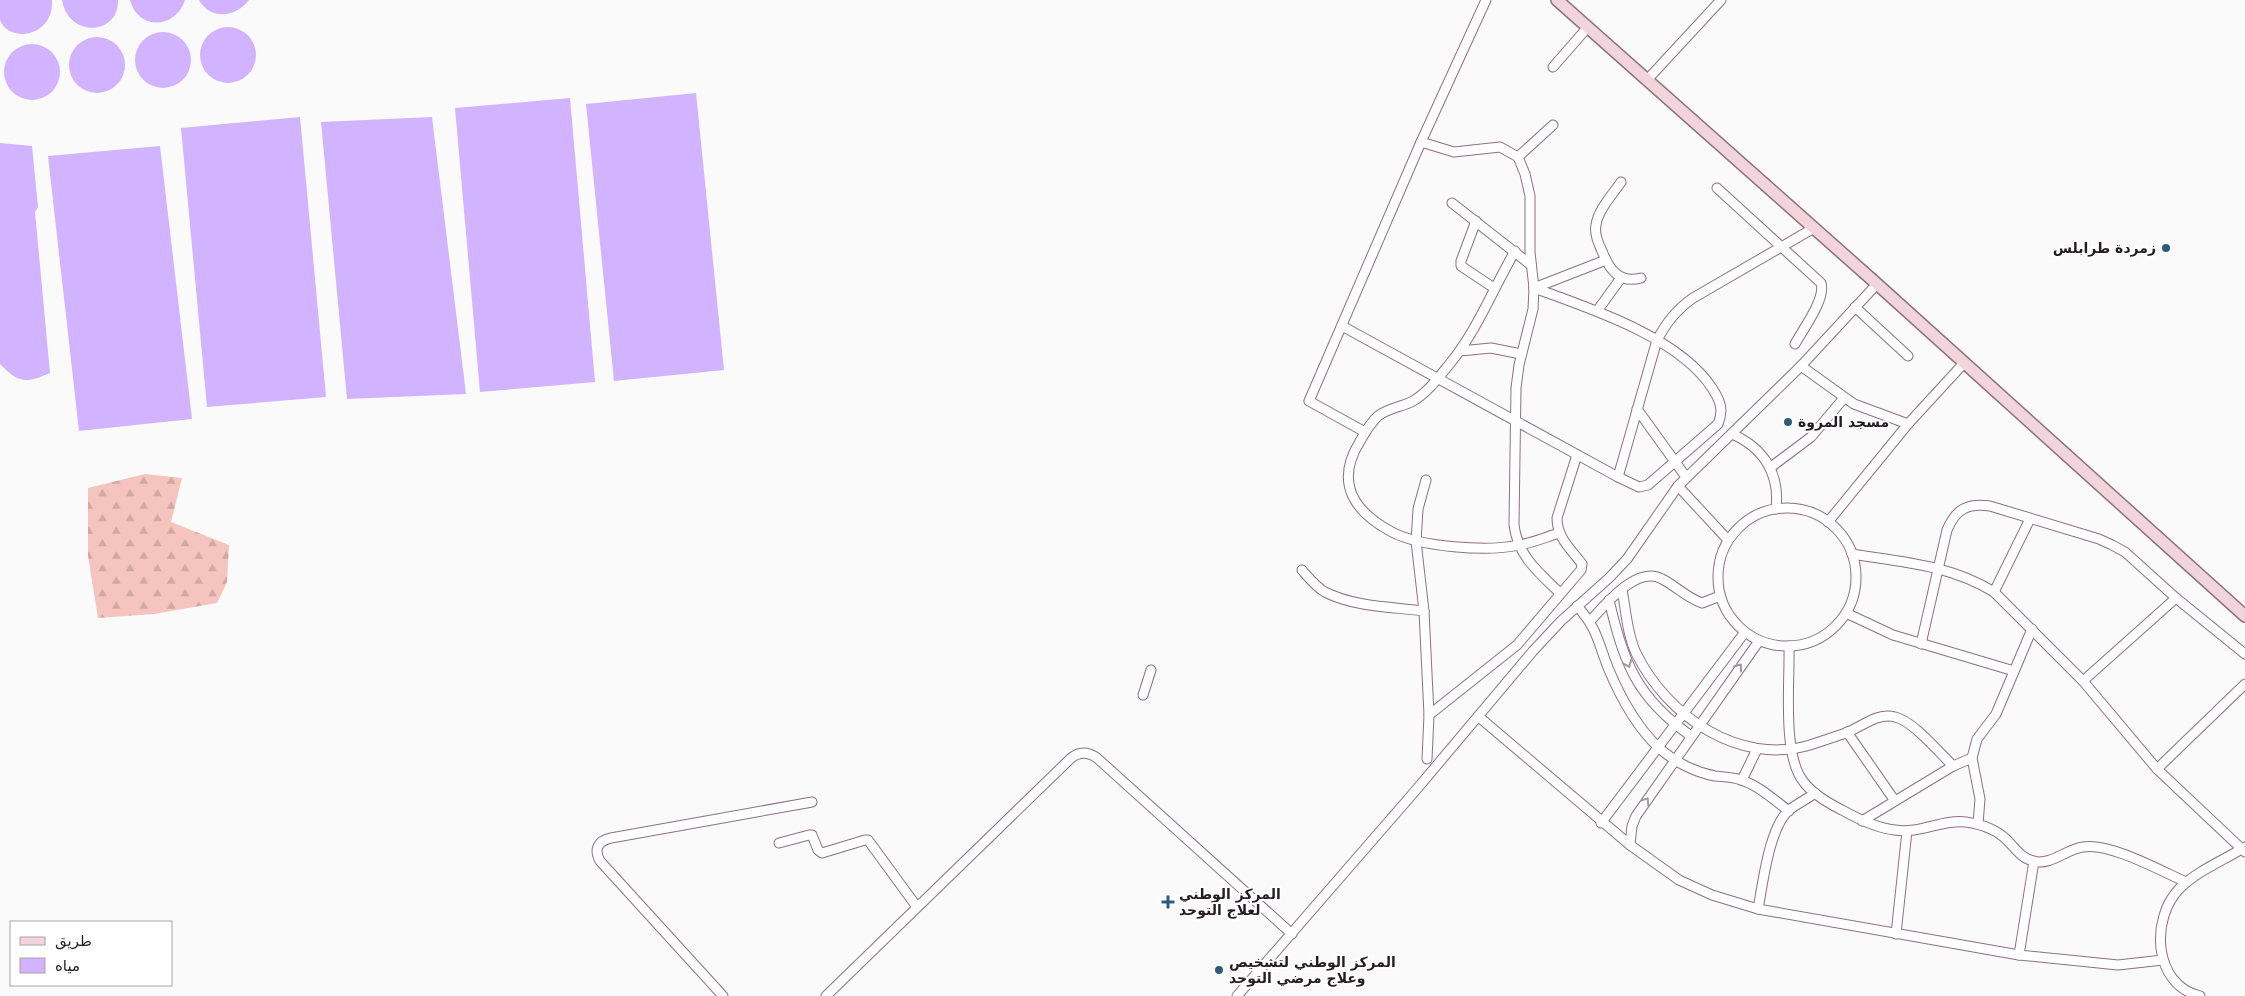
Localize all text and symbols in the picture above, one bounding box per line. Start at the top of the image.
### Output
place label: زمردة طرابلس [2053,240,2156,257]
marker: زمردة طرابلس [2160,242,2172,254]
place label: مسجد المروة [1798,414,1889,431]
marker: مسجد المروة [1782,416,1794,428]
one-way arrow [1621,659,1632,668]
one-way arrow [1734,664,1742,673]
one-way arrow [1640,797,1650,806]
place label: المركز الوطني لعلاج التوحد [1179,886,1281,919]
marker: المركز الوطني لعلاج التوحد [1161,895,1175,909]
legend [10,921,172,986]
text: طريق [55,932,92,950]
place label: المركز الوطني لتشخيص وعلاج مرضي التوحد [1229,954,1396,987]
text: مياه [55,957,80,975]
marker: المركز الوطني لتشخيص وعلاج مرضي التوحد [1213,964,1225,976]

